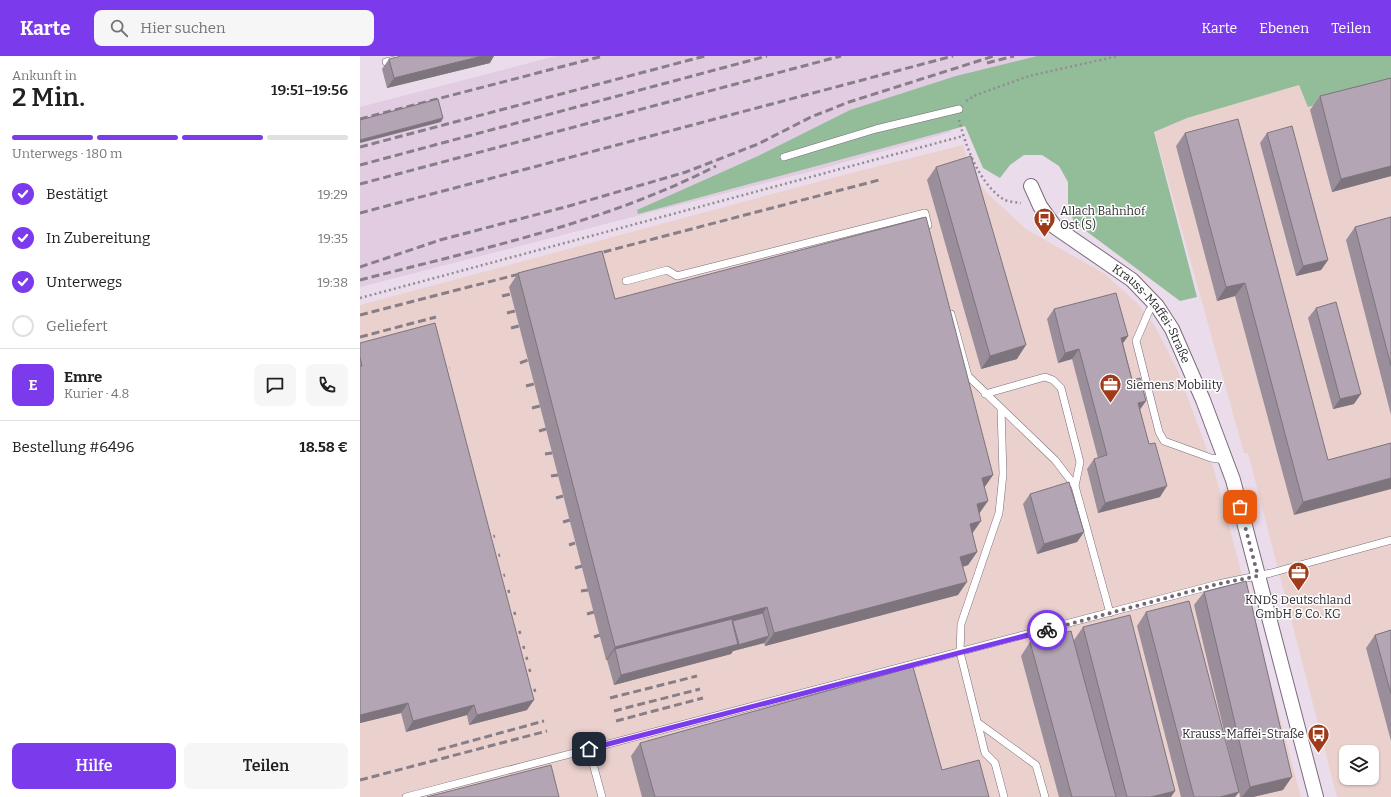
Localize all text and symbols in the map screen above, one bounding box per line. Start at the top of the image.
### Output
search box [94,10,374,46]
text: Karte [20,17,70,40]
icon: search [108,17,130,39]
text: Hier suchen [140,19,226,37]
text: Karte [1202,20,1237,37]
text: Ebenen [1259,20,1309,37]
text: Teilen [1331,20,1371,37]
text: Ankunft in [12,68,77,83]
text: 19:51–19:56 [271,81,348,99]
text: 2 Min. [12,82,85,113]
text: Unterwegs · 180 m [12,146,122,161]
icon: check [12,183,34,205]
text: Bestätigt [46,185,108,203]
text: 19:29 [318,187,348,202]
place label: Allach Bahnhof Ost (S) [1060,204,1146,232]
bus stop icon: Allach Bahnhof Ost (S) [1032,205,1058,238]
icon: check [12,227,34,249]
text: In Zubereitung [46,229,150,247]
text: 19:35 [318,231,348,246]
street label: Krauss-Maffei-Straße [1110,262,1193,365]
icon: check [12,271,34,293]
text: Unterwegs [46,273,122,291]
text: 19:38 [317,275,348,290]
text: Geliefert [46,317,108,335]
button: chat [254,364,296,406]
button: phone [306,364,348,406]
text: Emre [64,368,102,386]
office icon: Siemens Mobility [1097,372,1123,405]
text: E [28,376,38,394]
place label: Siemens Mobility [1126,378,1223,392]
text: Kurier · 4.8 [64,386,129,401]
text: Bestellung #6496 [12,438,134,456]
text: 18.58 € [299,438,348,456]
pin [1223,490,1257,524]
icon: bag [1229,496,1251,518]
office icon: KNDS Deutschland GmbH & Co. KG [1285,560,1311,593]
place label: KNDS Deutschland GmbH & Co. KG [1245,593,1351,621]
courier [1027,610,1067,650]
icon: bike [1036,619,1058,641]
bus stop icon: Krauss-Maffei-Straße [1306,721,1332,754]
place label: Krauss-Maffei-Straße [1182,727,1304,741]
pin [572,732,606,766]
icon: home [578,738,600,760]
button: Hilfe [12,743,176,789]
button: Teilen [184,743,348,789]
map controls [1339,745,1379,785]
button: layers [1339,745,1379,785]

